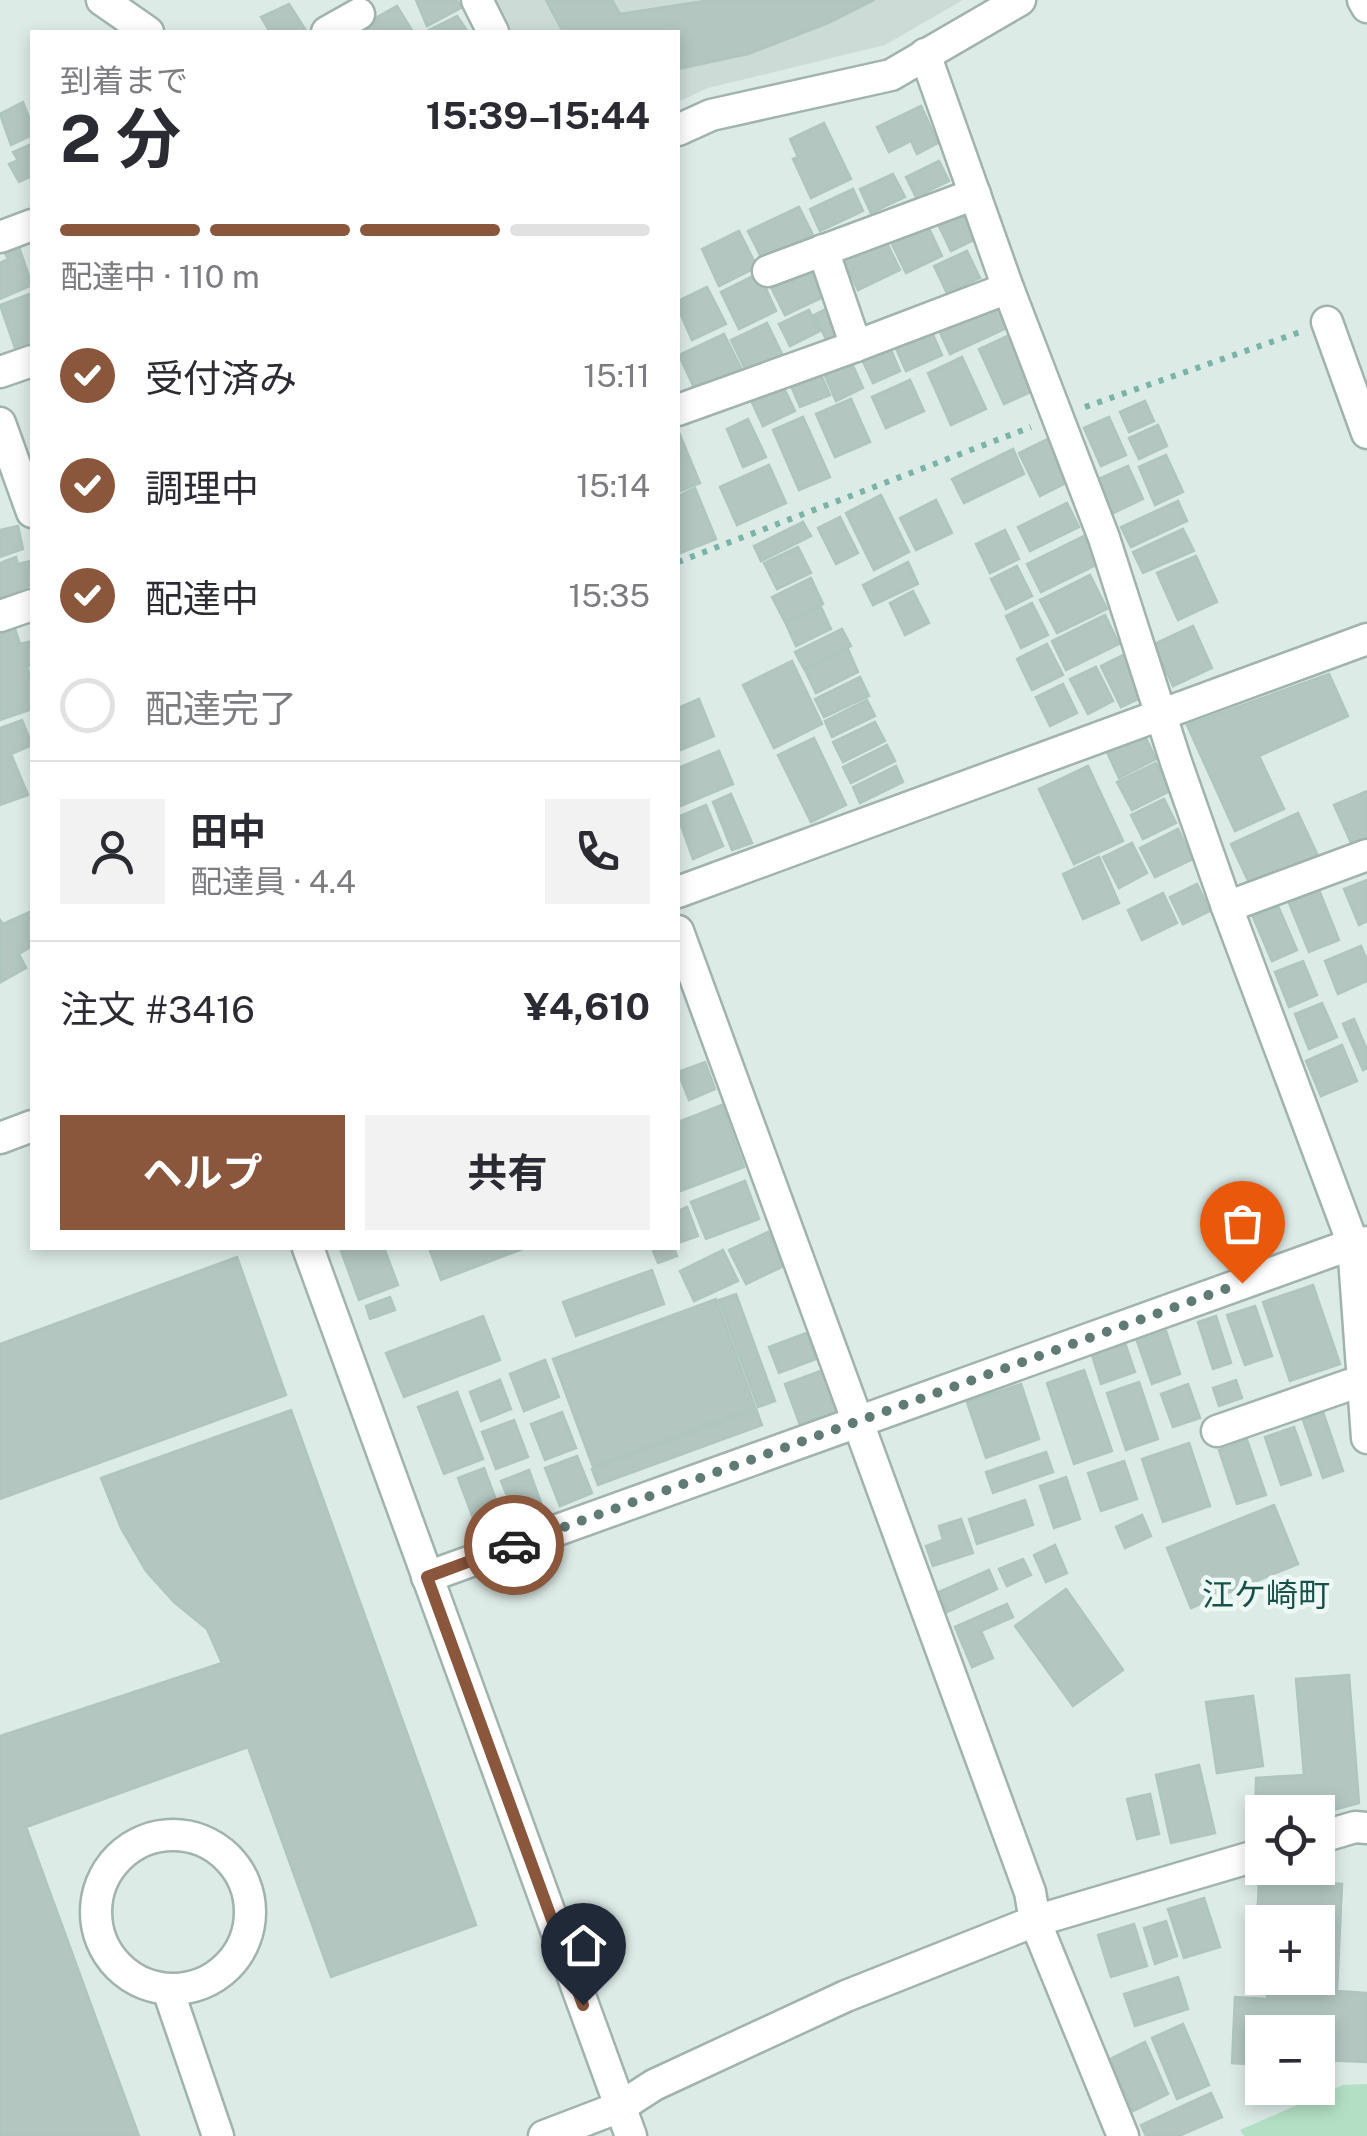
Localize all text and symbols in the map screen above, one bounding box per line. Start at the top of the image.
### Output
text: 到着まで [60,62,188,99]
text: 15:39–15:44 [426,93,650,138]
text: 2 分 [60,100,181,177]
text: 配達中 · 110 m [60,258,260,295]
icon: check [60,348,115,403]
text: 受付済み [145,356,297,401]
text: 15:11 [583,357,650,394]
icon: check [60,458,115,513]
text: 調理中 [145,466,259,511]
text: 15:14 [576,467,650,504]
icon: check [60,568,115,623]
text: 配達中 [145,576,259,621]
text: 15:35 [569,577,650,614]
text: 配達完了 [145,686,297,731]
button: person [60,799,165,904]
button: phone [545,799,650,904]
text: 田中 [190,809,266,854]
text: 配達員 · 4.4 [190,863,356,900]
text: ¥4,610 [524,984,650,1029]
text: 注文 #3416 [60,987,255,1032]
button: ヘルプ [60,1115,345,1230]
button: 共有 [365,1115,650,1230]
pin [1200,1181,1285,1284]
icon: bag [1215,1196,1270,1251]
courier [464,1495,564,1595]
icon: car [487,1518,542,1573]
district label: 江ケ崎町 [1202,1576,1330,1613]
map controls [1245,1795,1335,2105]
button: locate [1245,1795,1335,1885]
pin [541,1903,626,2006]
button: + [1245,1905,1335,1995]
icon: home [556,1918,611,1973]
button: − [1245,2015,1335,2105]

